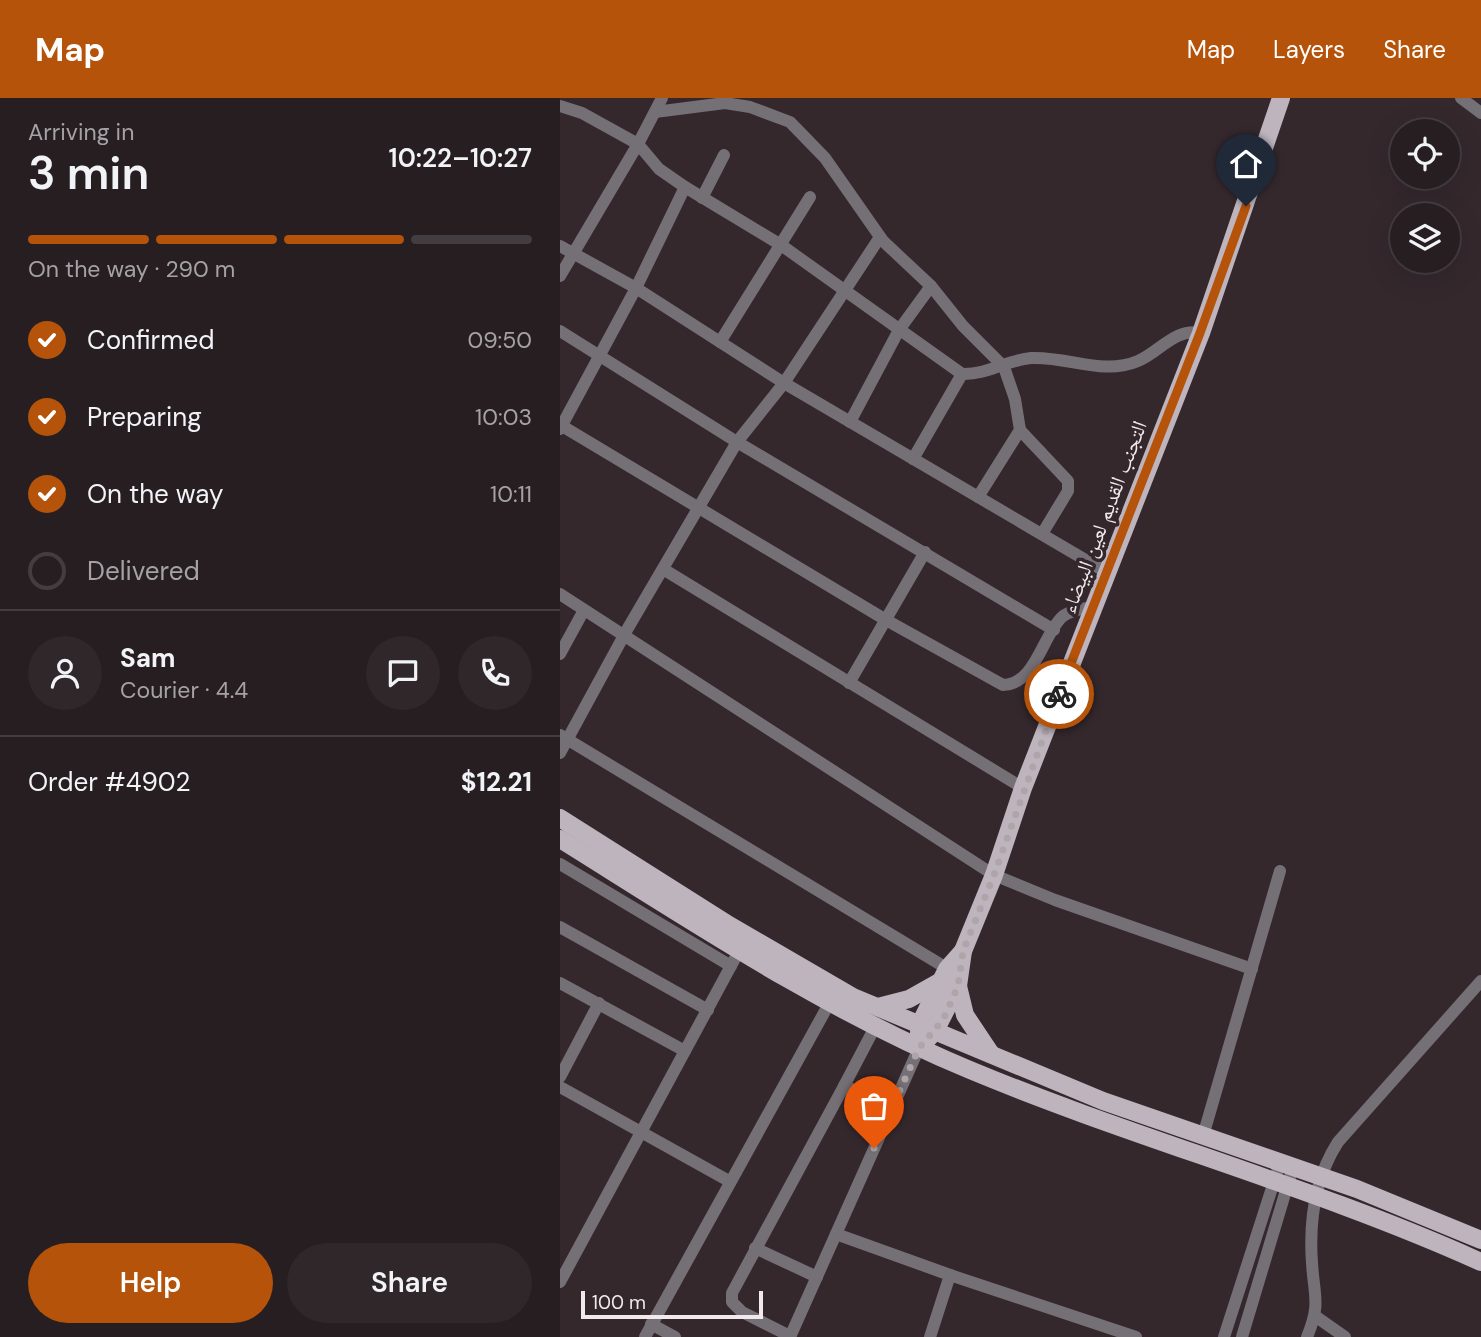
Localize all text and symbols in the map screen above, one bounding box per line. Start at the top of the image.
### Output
text: Map [35,28,105,71]
text: Map [1187,34,1235,65]
text: Layers [1273,34,1345,65]
text: Share [1383,34,1446,65]
text: Arriving in [28,117,134,147]
map controls [1390,119,1460,273]
button: locate [1390,119,1460,189]
pin [1216,134,1276,206]
text: 10:22–10:27 [389,141,532,175]
text: 3 min [28,143,149,203]
icon: home [1227,145,1265,183]
button: layers [1390,203,1460,273]
text: On the way · 290 m [28,254,235,284]
icon: check [28,321,66,359]
text: Confirmed [87,323,214,357]
text: 09:50 [467,325,532,355]
icon: check [28,398,66,436]
text: Preparing [87,400,202,434]
text: 10:03 [475,402,532,432]
street label: التجنب القديم لعين البيضاء [1054,417,1154,617]
icon: check [28,475,66,513]
text: On the way [87,477,223,511]
text: 10:11 [490,479,532,509]
text: Delivered [87,554,200,588]
button: person [28,636,102,710]
button: chat [366,636,440,710]
button: phone [458,636,532,710]
text: Sam [120,641,175,675]
courier [1024,659,1094,729]
text: Courier · 4.4 [120,675,248,705]
icon: bike [1040,675,1078,713]
text: Order #4902 [28,765,190,799]
text: $12.21 [461,765,532,799]
pin [844,1076,904,1148]
icon: bag [855,1087,893,1125]
button: Help [28,1243,273,1323]
button: Share [287,1243,532,1323]
scale bar [581,1288,763,1320]
text: 100 m [592,1290,646,1315]

